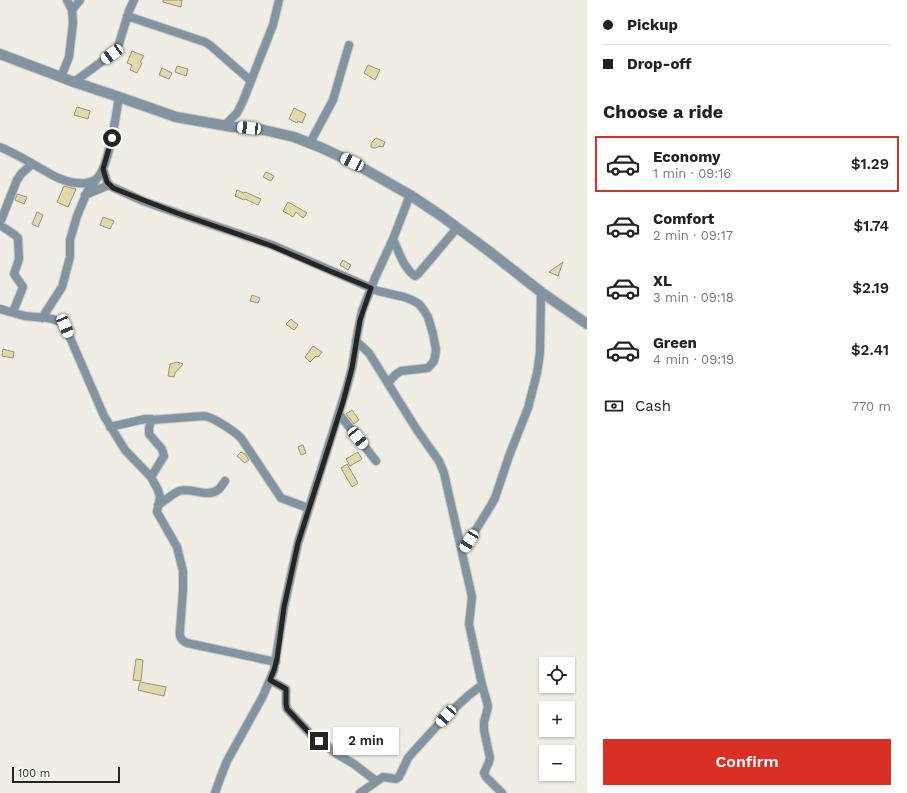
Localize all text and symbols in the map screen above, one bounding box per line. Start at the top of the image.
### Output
text: Pickup [627,16,678,34]
car [99,42,125,66]
text: Drop-off [627,55,692,73]
text: Choose a ride [603,101,723,122]
car [236,121,262,135]
route start [103,129,121,147]
icon: car [605,146,641,182]
text: Economy [653,148,720,166]
car [339,151,365,173]
text: $1.29 [851,155,889,173]
text: 1 min · 09:16 [653,166,731,181]
icon: car [605,208,641,244]
text: Comfort [653,210,714,228]
text: $1.74 [853,217,889,235]
text: 2 min · 09:17 [653,228,733,243]
icon: car [605,270,641,306]
text: XL [653,272,672,290]
text: $2.19 [853,279,889,297]
text: 3 min · 09:18 [653,290,734,305]
car [55,313,75,339]
icon: car [605,332,641,368]
text: Green [653,334,697,352]
text: $2.41 [851,341,889,359]
text: 4 min · 09:19 [653,352,734,367]
icon: cash [603,395,625,417]
text: Cash [635,397,671,415]
text: 770 m [852,399,891,414]
car [346,425,370,451]
car [458,528,480,554]
map controls [539,657,575,781]
button: locate [539,657,575,693]
button: + [539,701,575,737]
car [434,703,458,729]
callout: 2 min [333,727,399,755]
route end [310,732,328,750]
text: 2 min [348,733,384,748]
button: Confirm [603,739,891,785]
button: − [539,745,575,781]
scale bar [12,765,120,784]
text: 100 m [18,767,50,780]

